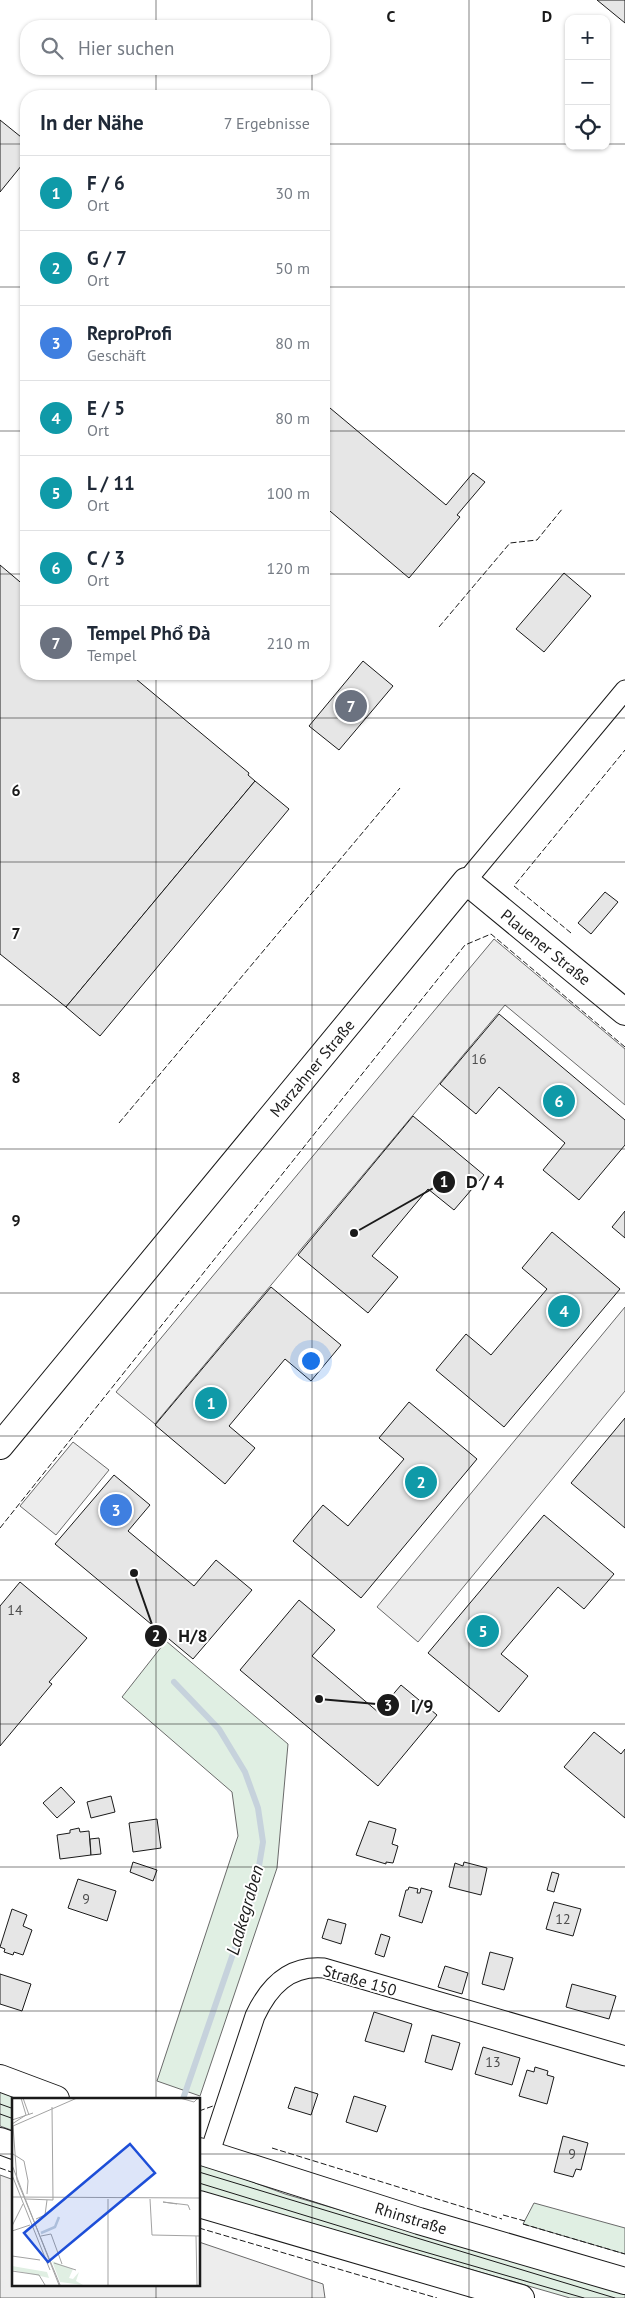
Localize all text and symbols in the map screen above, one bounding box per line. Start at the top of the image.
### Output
text: C [387,6,396,26]
text: D [542,6,552,26]
map controls [565,15,610,150]
button: + [565,15,610,60]
search box [20,20,330,75]
icon: search [38,34,66,62]
text: Hier suchen [78,36,174,60]
button: − [565,60,610,105]
button: locate [565,105,610,150]
text: In der Nähe [40,109,144,136]
text: 7 Ergebnisse [224,113,310,133]
text: F / 6 [87,171,125,195]
text: 1 [51,183,61,203]
text: 30 m [275,183,310,203]
text: Ort [87,195,109,215]
text: G / 7 [87,246,127,270]
text: 2 [51,258,61,278]
text: 50 m [275,258,310,278]
text: Ort [87,270,109,290]
text: ReproProfi [87,321,172,345]
text: 3 [51,333,61,353]
text: 80 m [275,333,310,353]
text: Geschäft [87,345,146,365]
text: E / 5 [87,396,125,420]
text: 4 [51,408,61,428]
text: 80 m [275,408,310,428]
text: Ort [87,420,109,440]
text: L / 11 [87,471,135,495]
text: 5 [51,483,61,503]
text: 100 m [267,483,310,503]
text: Ort [87,495,109,515]
text: C / 3 [87,546,125,570]
text: 6 [51,558,61,578]
text: 120 m [267,558,310,578]
text: Ort [87,570,109,590]
text: Tempel Phổ Đà [87,621,210,645]
text: 7 [51,633,61,653]
text: 210 m [267,633,310,653]
text: Tempel [87,645,136,665]
pin: 7 [335,687,367,725]
text: 6 [11,780,21,800]
street label: Plauener Straße [497,905,595,989]
text: 7 [11,923,21,943]
street label: Marzahner Straße [265,1015,359,1121]
house number: 16 [471,1050,487,1068]
text: 8 [11,1067,21,1087]
pin: 6 [543,1082,575,1120]
callout: D / 4 [431,1166,514,1199]
text: D / 4 [466,1170,504,1193]
text: 1 [440,1172,448,1191]
text: 9 [11,1210,21,1230]
pin: 4 [548,1292,580,1330]
your location [298,1348,324,1374]
pin: 1 [195,1384,227,1422]
pin: 2 [405,1463,437,1501]
pin: 3 [100,1491,132,1529]
house number: 14 [7,1601,23,1619]
pin: 5 [467,1612,499,1650]
callout: H/8 [143,1619,217,1652]
text: H/8 [178,1624,208,1647]
text: 2 [152,1626,160,1645]
callout: I/9 [376,1689,443,1722]
text: I/9 [411,1694,433,1717]
text: 3 [384,1696,392,1715]
water label: Laakegraben [221,1862,268,1958]
house number: 9 [82,1890,90,1908]
house number: 12 [555,1910,571,1928]
street label: Straße 150 [321,1960,399,2000]
house number: 13 [485,2053,501,2071]
inset map [12,2098,200,2286]
house number: 9 [568,2145,576,2163]
street label: Rhinstraße [372,2198,450,2238]

